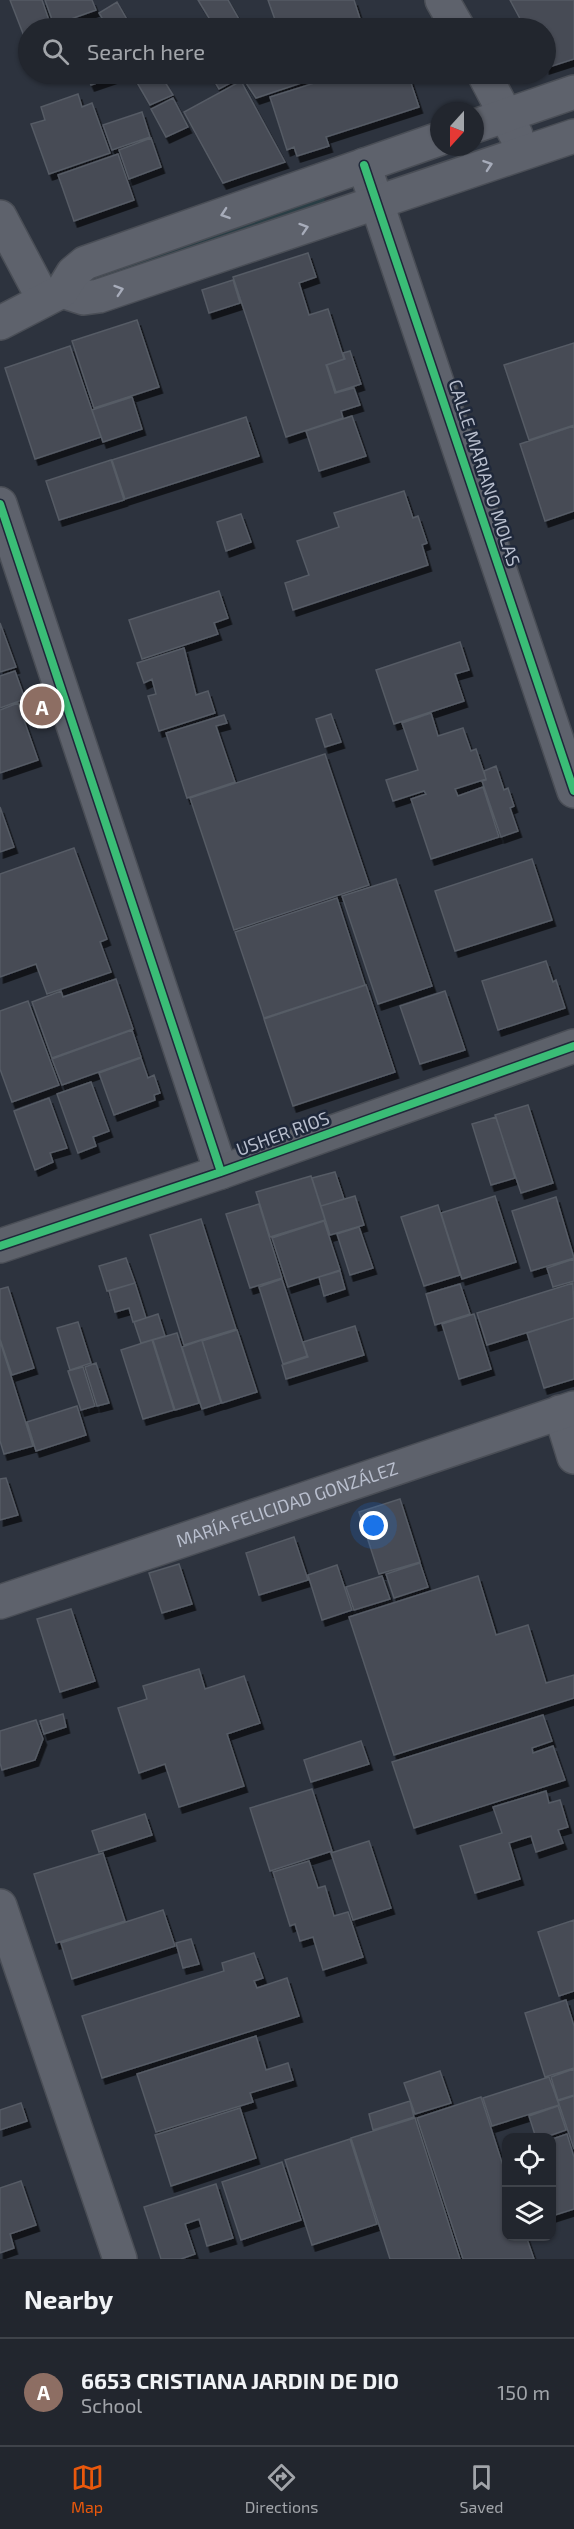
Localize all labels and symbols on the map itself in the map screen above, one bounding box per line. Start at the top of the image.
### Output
north arrow [430,102,484,156]
one-way arrow [482,160,493,173]
one-way arrow [220,206,231,219]
one-way arrow [298,223,309,235]
one-way arrow [113,284,124,297]
street label: CALLE MARIANO MOLAS [444,376,526,569]
pin: A [22,684,62,728]
street label: USHER RIOS [233,1106,332,1160]
street label: MARÍA FELICIDAD GONZÁLEZ [173,1456,400,1552]
your location [359,1511,388,1540]

